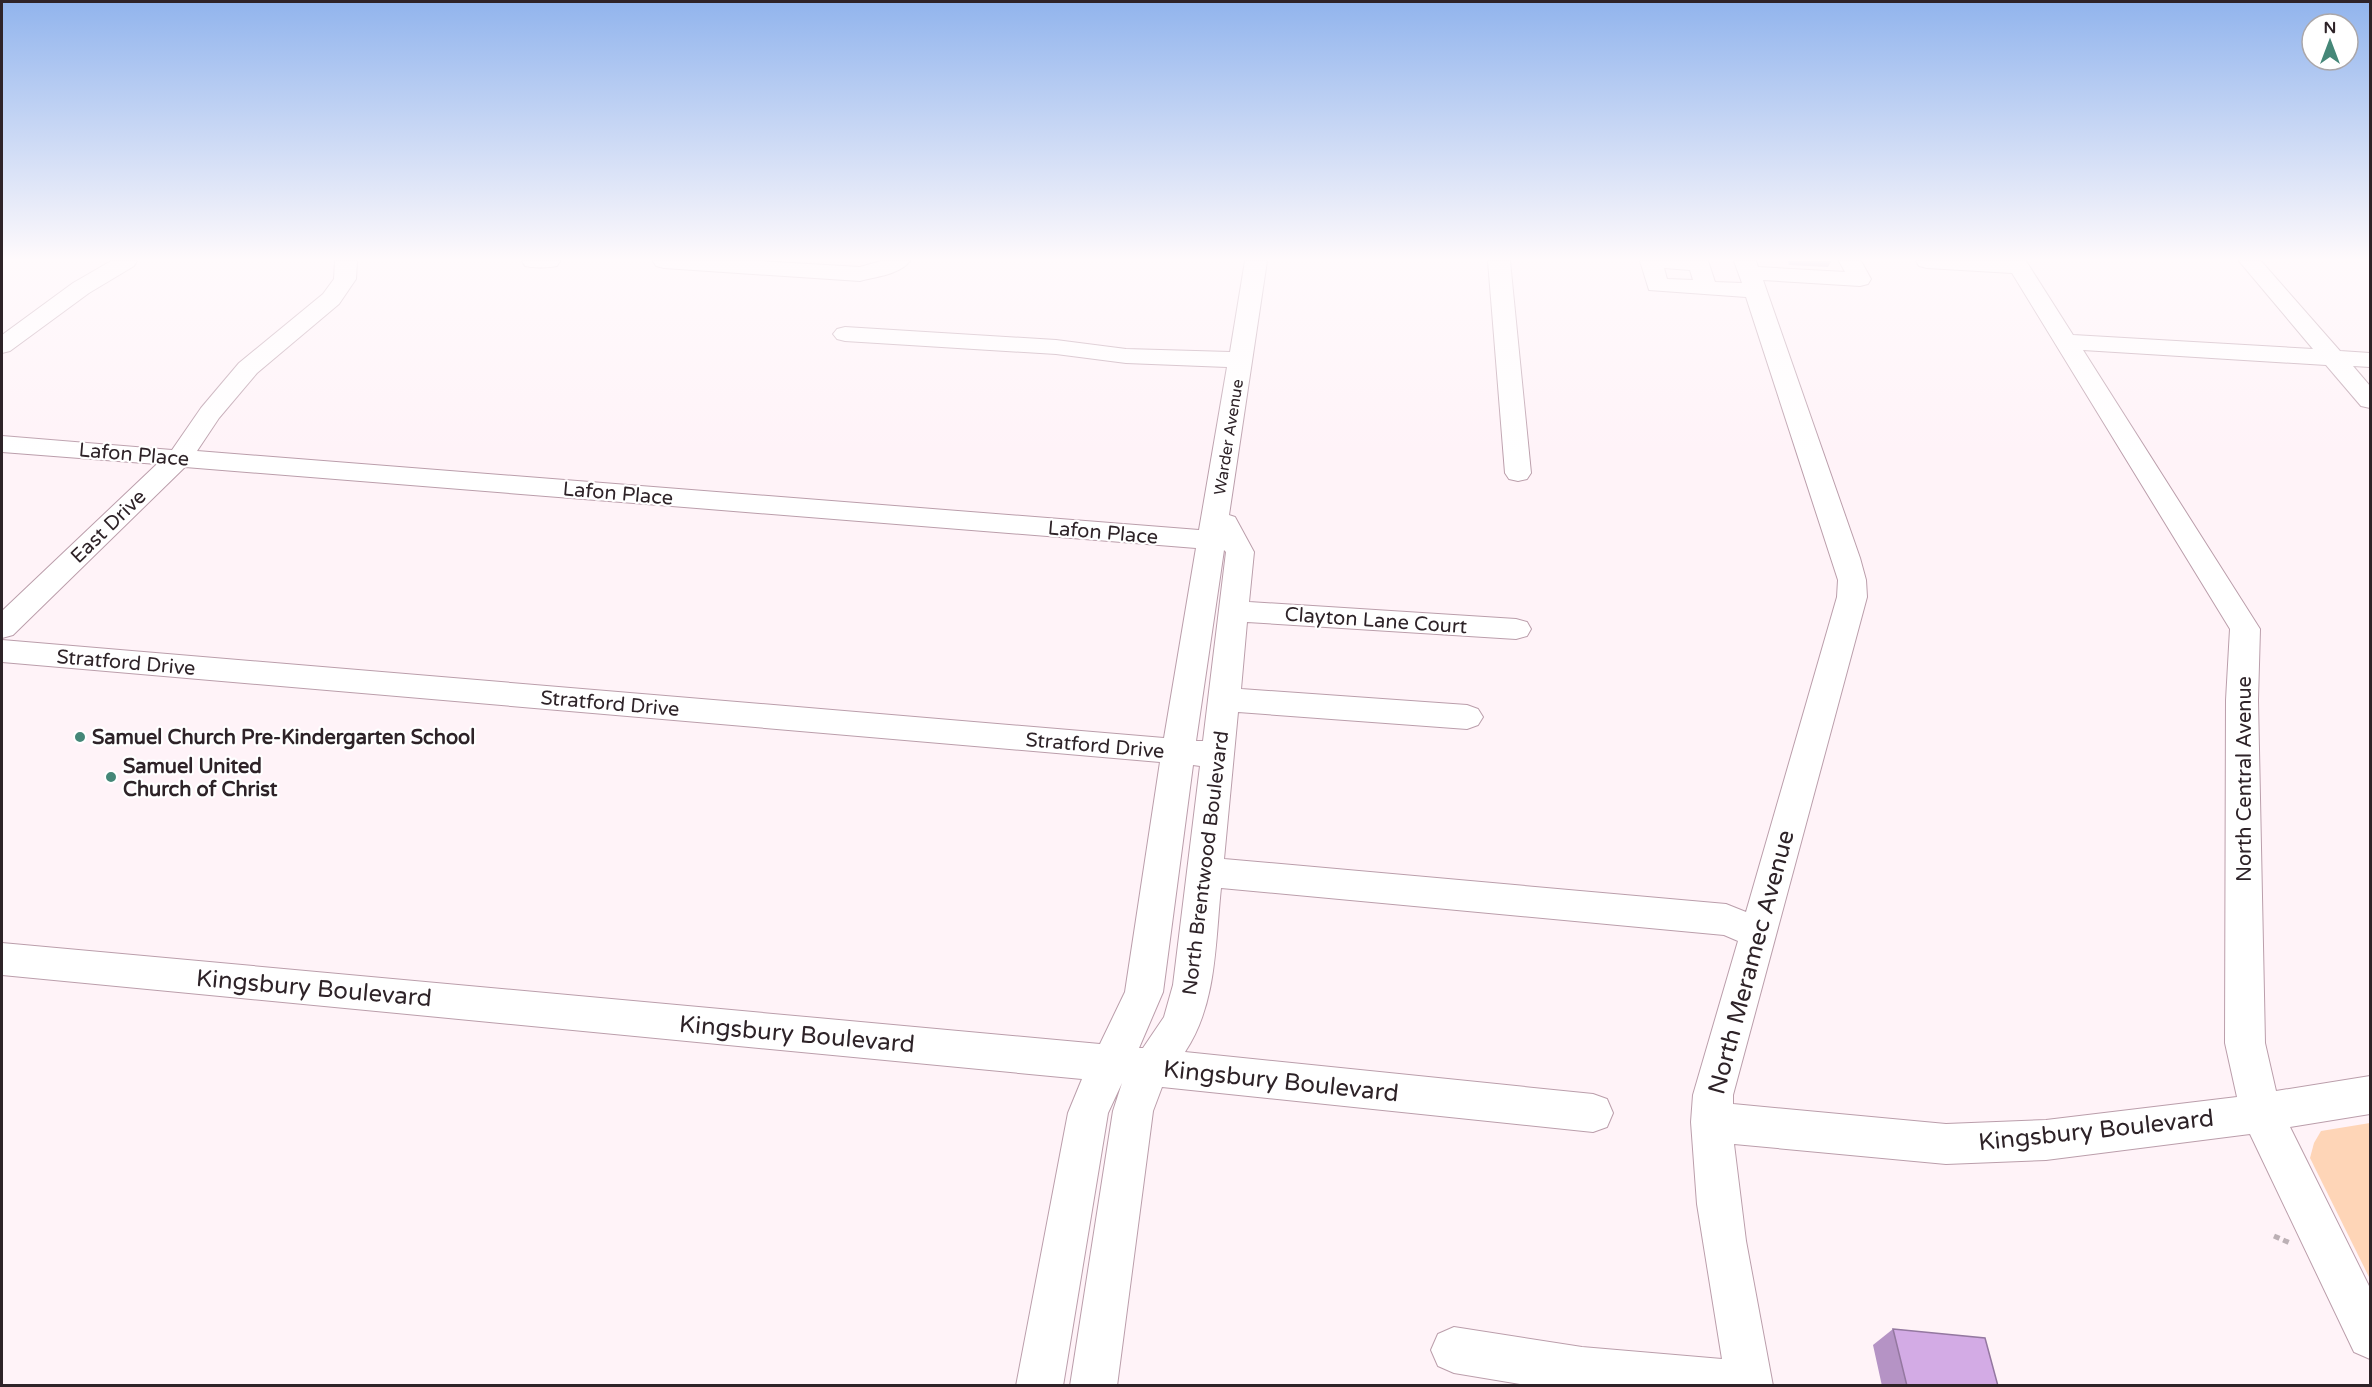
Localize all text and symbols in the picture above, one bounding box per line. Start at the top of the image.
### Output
north arrow [2300,12,2360,72]
text: N [2324,18,2336,38]
street label: Warder Avenue [1210,378,1248,497]
street label: Lafon Place [78,438,190,472]
street label: Lafon Place [562,477,674,511]
street label: East Drive [66,485,151,569]
street label: Lafon Place [1047,516,1159,550]
street label: Clayton Lane Court [1284,603,1468,639]
street label: Stratford Drive [55,645,196,681]
street label: North Central Avenue [2233,676,2257,882]
street label: Stratford Drive [539,686,680,722]
place label: Samuel Church Pre-Kindergarten School [92,726,475,750]
street label: Stratford Drive [1024,728,1165,764]
street label: North Brentwood Boulevard [1178,729,1234,997]
marker: Samuel Church Pre-Kindergarten School [73,730,87,744]
place label: Samuel United Church of Christ [123,755,278,802]
marker: Samuel United Church of Christ [104,770,118,784]
street label: North Meramec Avenue [1702,827,1801,1097]
street label: Kingsbury Boulevard [195,964,433,1013]
street label: Kingsbury Boulevard [678,1010,916,1059]
street label: Kingsbury Boulevard [1162,1055,1400,1108]
street label: Kingsbury Boulevard [1977,1104,2215,1157]

